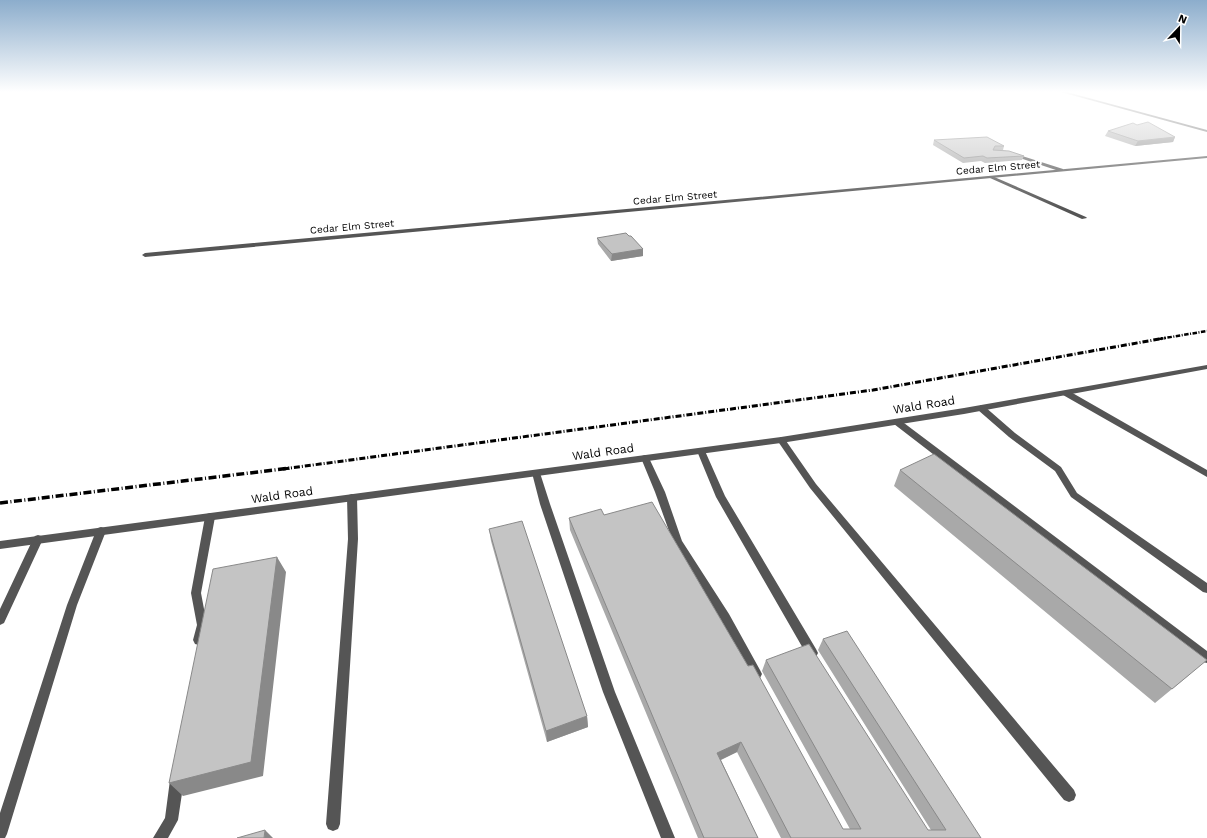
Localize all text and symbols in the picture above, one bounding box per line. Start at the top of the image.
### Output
north arrow [1159,8,1199,48]
text: N [1176,12,1189,27]
street label: Cedar Elm Street [956,158,1041,177]
street label: Cedar Elm Street [633,188,718,207]
street label: Cedar Elm Street [310,217,395,236]
street label: Wald Road [892,393,956,417]
street label: Wald Road [571,441,635,463]
street label: Wald Road [250,484,314,506]

